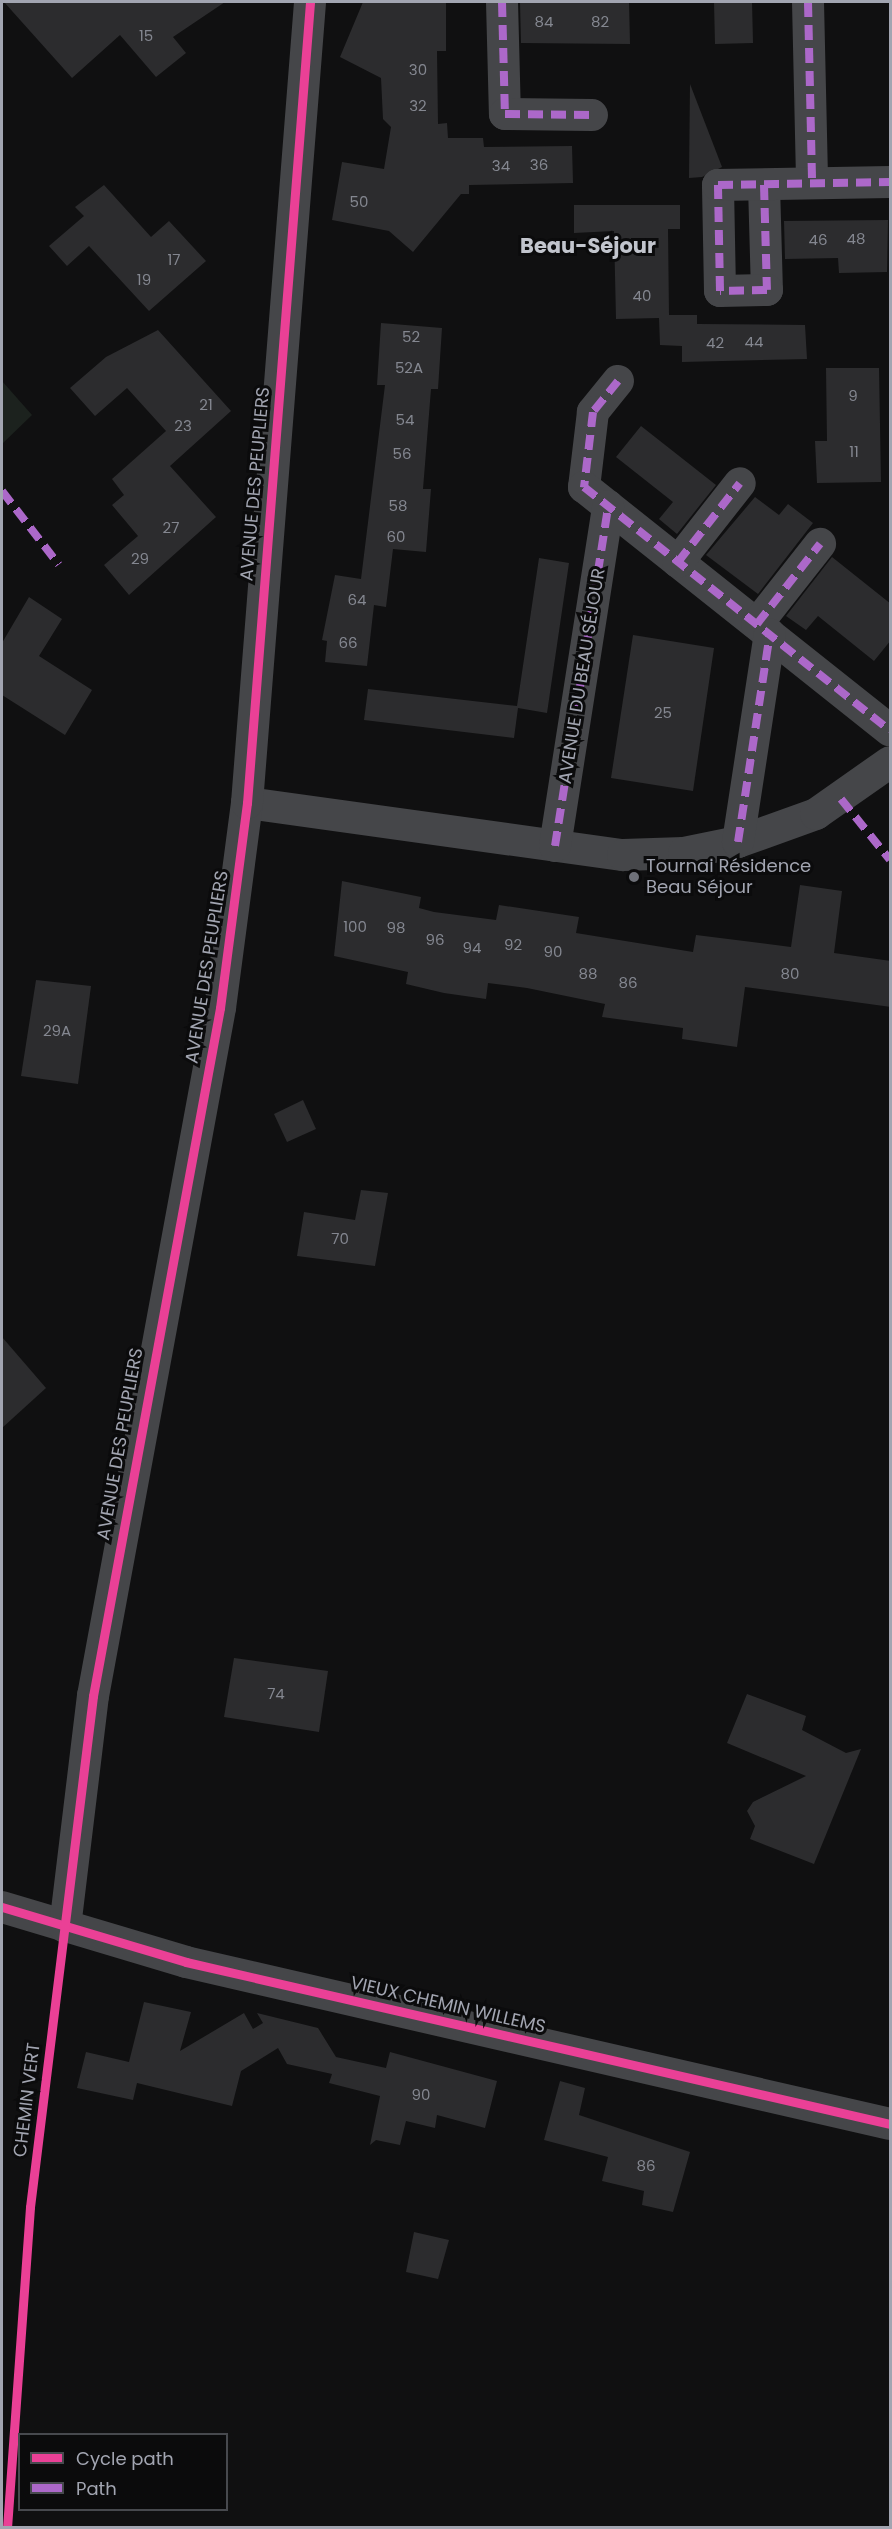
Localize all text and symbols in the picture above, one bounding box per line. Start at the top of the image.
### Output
house number: 84 [535,13,553,31]
house number: 82 [591,13,609,31]
house number: 15 [139,27,153,45]
house number: 30 [409,61,427,79]
house number: 32 [409,97,427,115]
house number: 36 [530,156,548,174]
house number: 34 [492,157,510,175]
house number: 50 [350,193,368,211]
house number: 48 [847,230,865,248]
house number: 46 [809,231,827,249]
district label: Beau-Séjour [520,233,656,259]
house number: 17 [168,251,180,269]
house number: 19 [137,271,151,289]
house number: 40 [633,287,651,305]
house number: 52 [402,328,420,346]
house number: 44 [745,333,763,351]
house number: 42 [706,334,724,352]
house number: 52A [395,359,423,377]
street label: AVENUE DES PEUPLIERS [236,386,274,582]
house number: 9 [848,387,858,405]
house number: 21 [199,396,213,414]
house number: 54 [396,411,414,429]
house number: 23 [174,417,192,435]
house number: 11 [849,443,859,461]
house number: 56 [393,445,411,463]
house number: 58 [389,497,407,515]
house number: 27 [163,519,179,537]
house number: 60 [387,528,405,546]
house number: 29 [131,550,149,568]
street label: AVENUE DU BEAU SÉJOUR [554,567,610,785]
house number: 64 [348,591,366,609]
house number: 66 [338,634,358,652]
house number: 25 [654,704,672,722]
place label: Tournai Résidence Beau Séjour [646,856,811,898]
street label: AVENUE DES PEUPLIERS [181,869,233,1065]
marker: Tournai Résidence Beau Séjour [627,870,641,884]
house number: 100 [343,918,367,936]
house number: 98 [387,919,405,937]
house number: 96 [426,931,444,949]
house number: 92 [504,936,522,954]
house number: 94 [463,939,481,957]
house number: 90 [544,943,562,961]
house number: 88 [579,965,597,983]
house number: 80 [781,965,799,983]
house number: 86 [619,974,637,992]
house number: 29A [43,1022,71,1040]
house number: 70 [331,1230,349,1248]
street label: AVENUE DES PEUPLIERS [92,1346,148,1542]
house number: 74 [267,1685,285,1703]
street label: VIEUX CHEMIN WILLEMS [348,1972,548,2038]
street label: CHEMIN VERT [9,2042,45,2158]
house number: 90 [412,2086,430,2104]
house number: 86 [637,2157,655,2175]
legend [18,2433,228,2511]
text: Cycle path [76,2446,174,2471]
text: Path [76,2476,117,2501]

